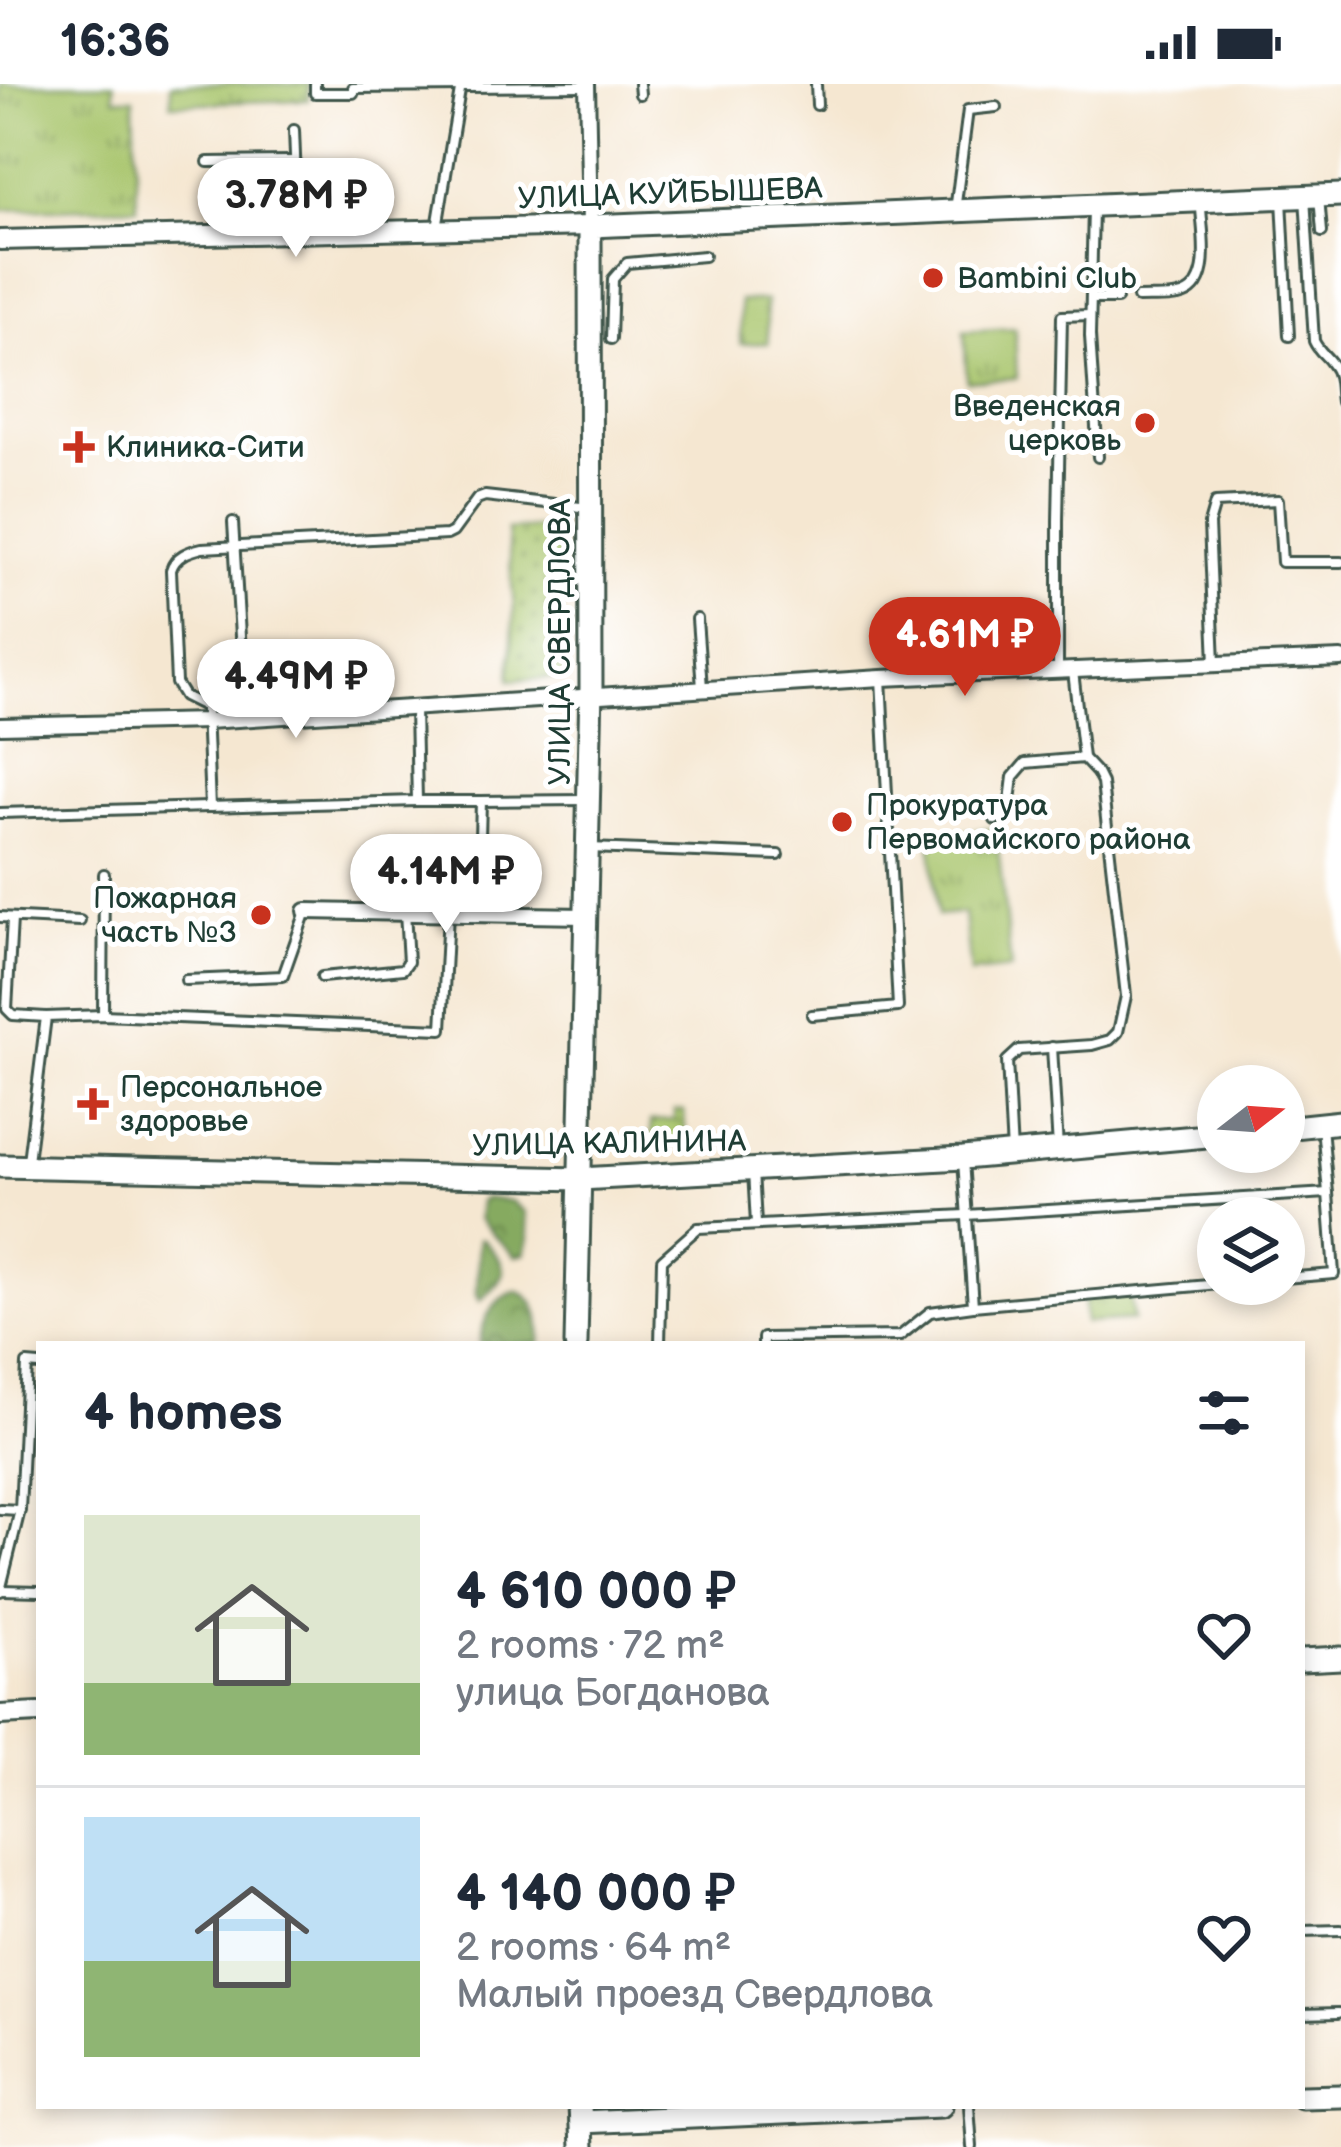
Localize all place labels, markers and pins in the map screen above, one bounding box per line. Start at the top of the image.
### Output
pin: 3.78M ₽ [185,158,407,260]
place label: Bambini Club [957,261,1137,297]
marker: Bambini Club [920,265,946,291]
place label: Введенская церковь [953,389,1121,459]
marker: Введенская церковь [1132,410,1158,436]
place label: Клиника-Сити [106,430,305,466]
marker: Клиника-Сити [63,431,95,463]
pin: 4.61M ₽ [854,597,1076,699]
pin: 4.49M ₽ [185,639,407,741]
place label: Прокуратура Первомайского района [866,788,1191,858]
marker: Прокуратура Первомайского района [829,809,855,835]
pin: 4.14M ₽ [335,834,557,936]
place label: Пожарная часть №3 [93,881,237,951]
marker: Пожарная часть №3 [248,902,274,928]
place label: Персональное здоровье [120,1070,322,1140]
marker: Персональное здоровье [77,1088,109,1120]

